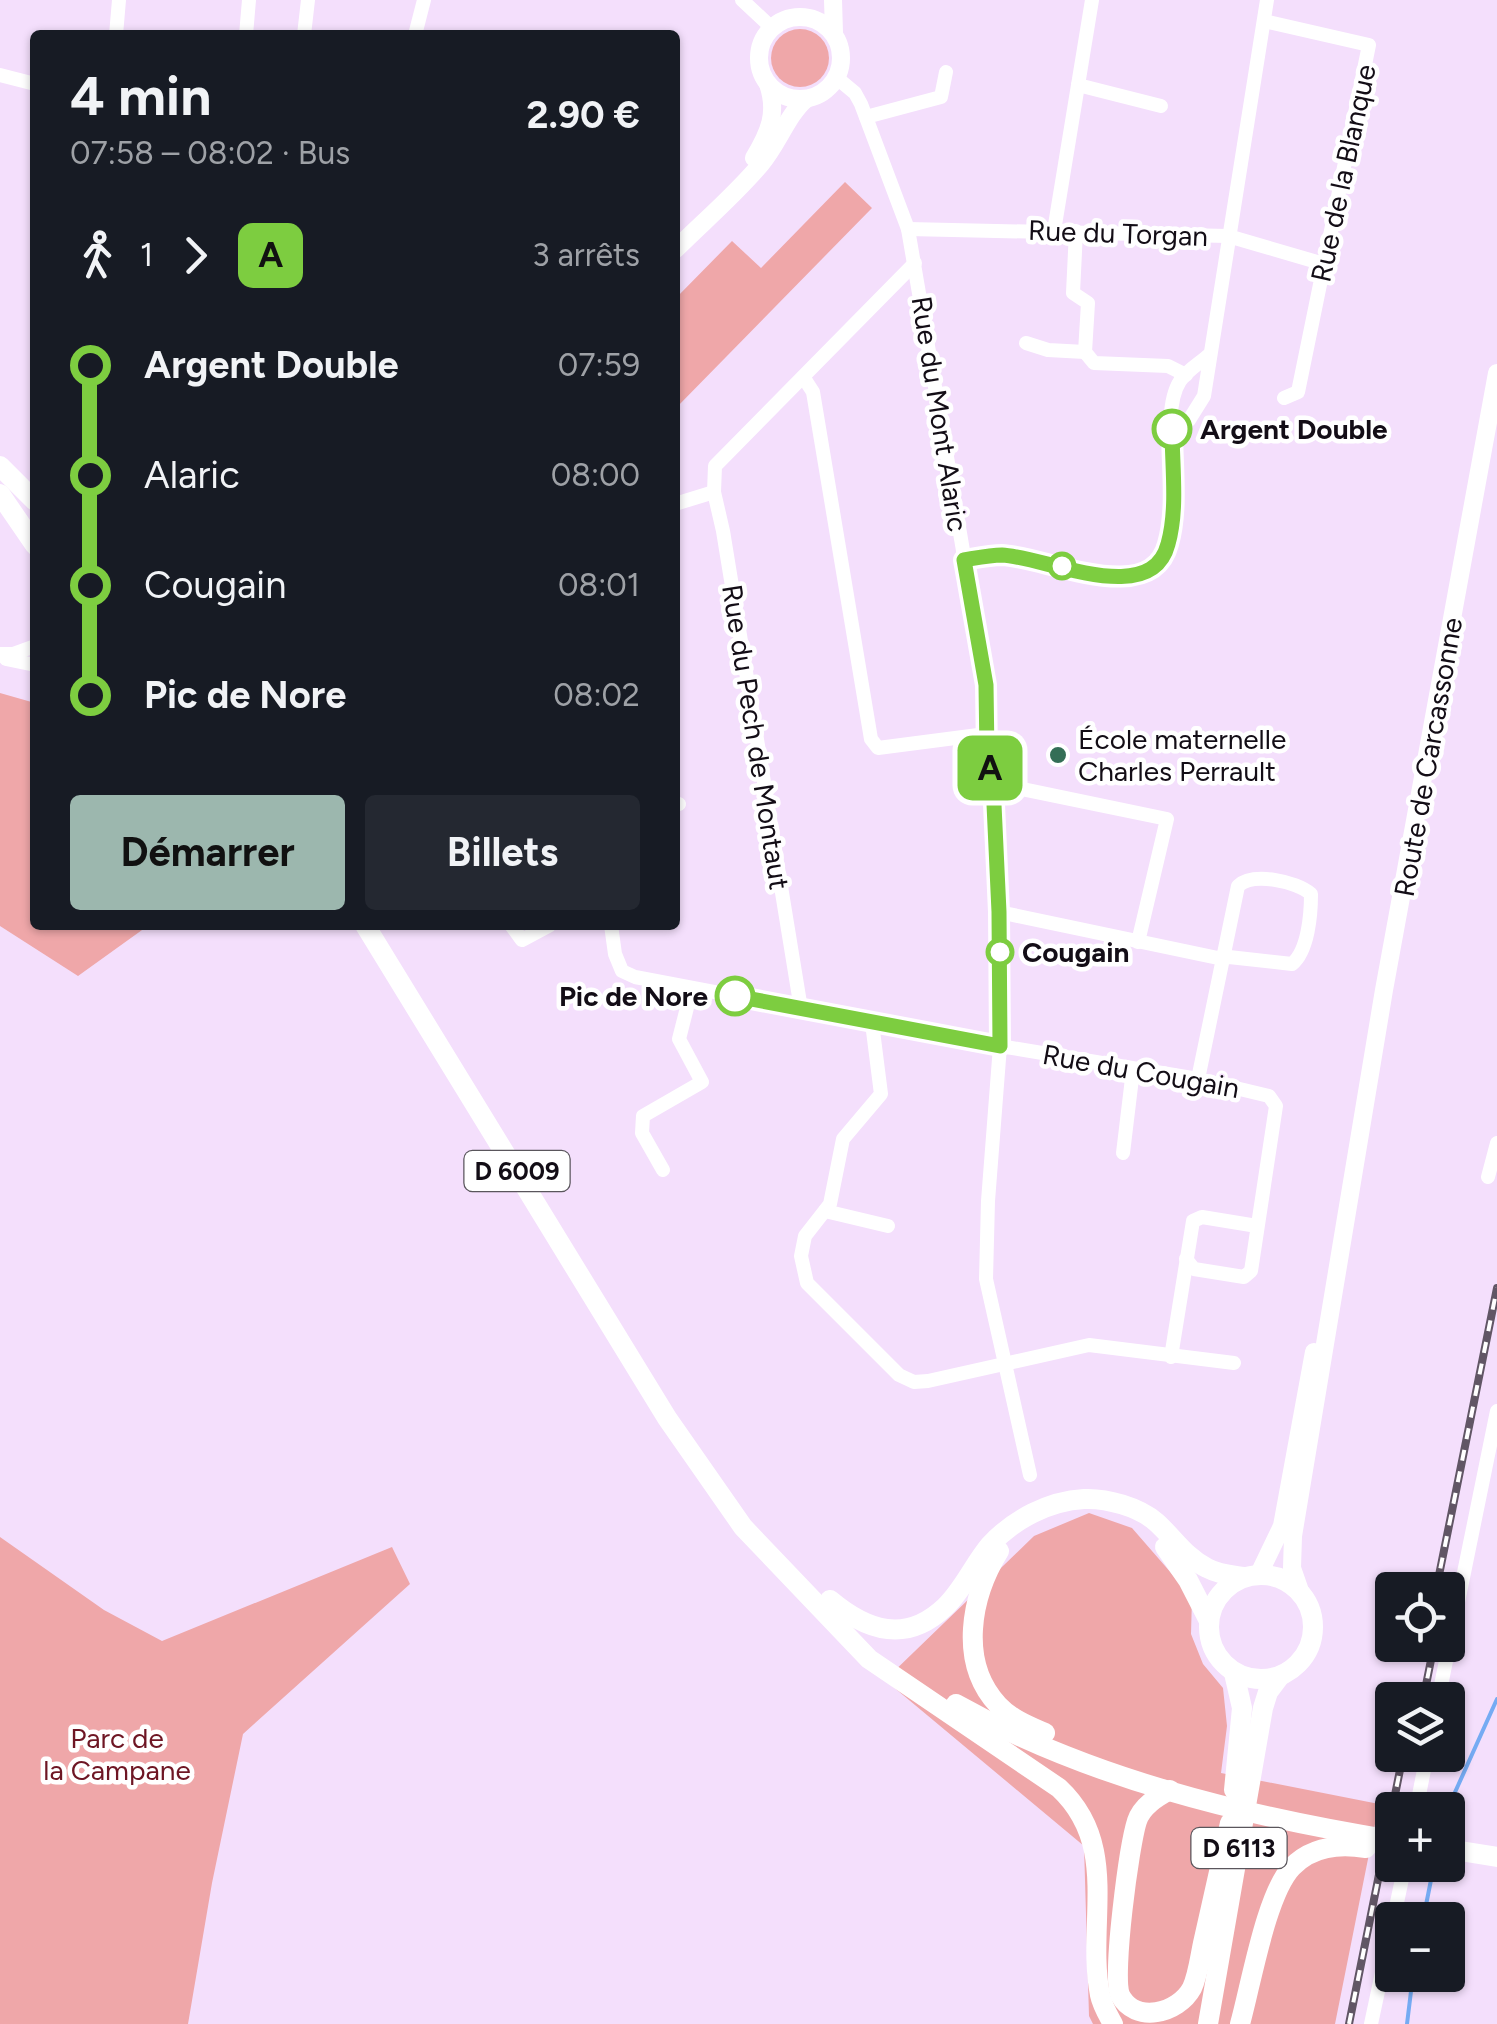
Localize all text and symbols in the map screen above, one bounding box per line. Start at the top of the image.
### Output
street label: Rue de la Blanque [1303,61,1383,285]
text: 4 min [70,63,212,129]
text: 2.90 € [526,92,640,138]
text: 07:58 – 08:02 · Bus [70,134,350,172]
street label: Rue du Torgan [1027,213,1209,253]
icon: walk [70,228,125,283]
icon: forward [168,228,223,283]
text: A [258,234,283,276]
text: 1 [140,236,153,274]
text: 3 arrêts [532,236,640,274]
street label: Rue du Mont Alaric [905,294,975,534]
text: Argent Double [144,342,399,388]
text: 07:59 [558,346,640,384]
marker: Argent Double [1153,410,1191,448]
place label: Argent Double [1200,412,1388,446]
text: Alaric [144,452,240,498]
text: 08:00 [551,456,640,494]
unlabelled marker [1049,553,1075,579]
text: Cougain [144,562,286,608]
text: 08:01 [558,566,640,604]
street label: Rue du Pech de Montaut [715,582,797,892]
street label: Route de Carcassonne [1387,615,1469,899]
text: Pic de Nore [144,672,346,718]
text: 08:02 [553,676,640,714]
place label: École maternelle Charles Perrault [1078,722,1286,788]
line badge: A [958,736,1022,800]
marker: École maternelle Charles Perrault [1047,744,1069,766]
text: A [978,747,1003,789]
button: Démarrer [70,795,345,910]
button: Billets [365,795,640,910]
place label: Cougain [1022,935,1129,969]
marker: Cougain [987,939,1013,965]
marker: Pic de Nore [716,977,754,1015]
place label: Pic de Nore [559,979,708,1013]
street label: Rue du Cougain [1040,1037,1242,1105]
road number: D 6009 [464,1151,570,1191]
map controls [1375,1572,1465,1992]
button: locate [1375,1572,1465,1662]
button: layers [1375,1682,1465,1772]
park label: Parc de la Campane [43,1721,191,1787]
button: + [1375,1792,1465,1882]
road number: D 6113 [1192,1828,1286,1868]
button: − [1375,1902,1465,1992]

